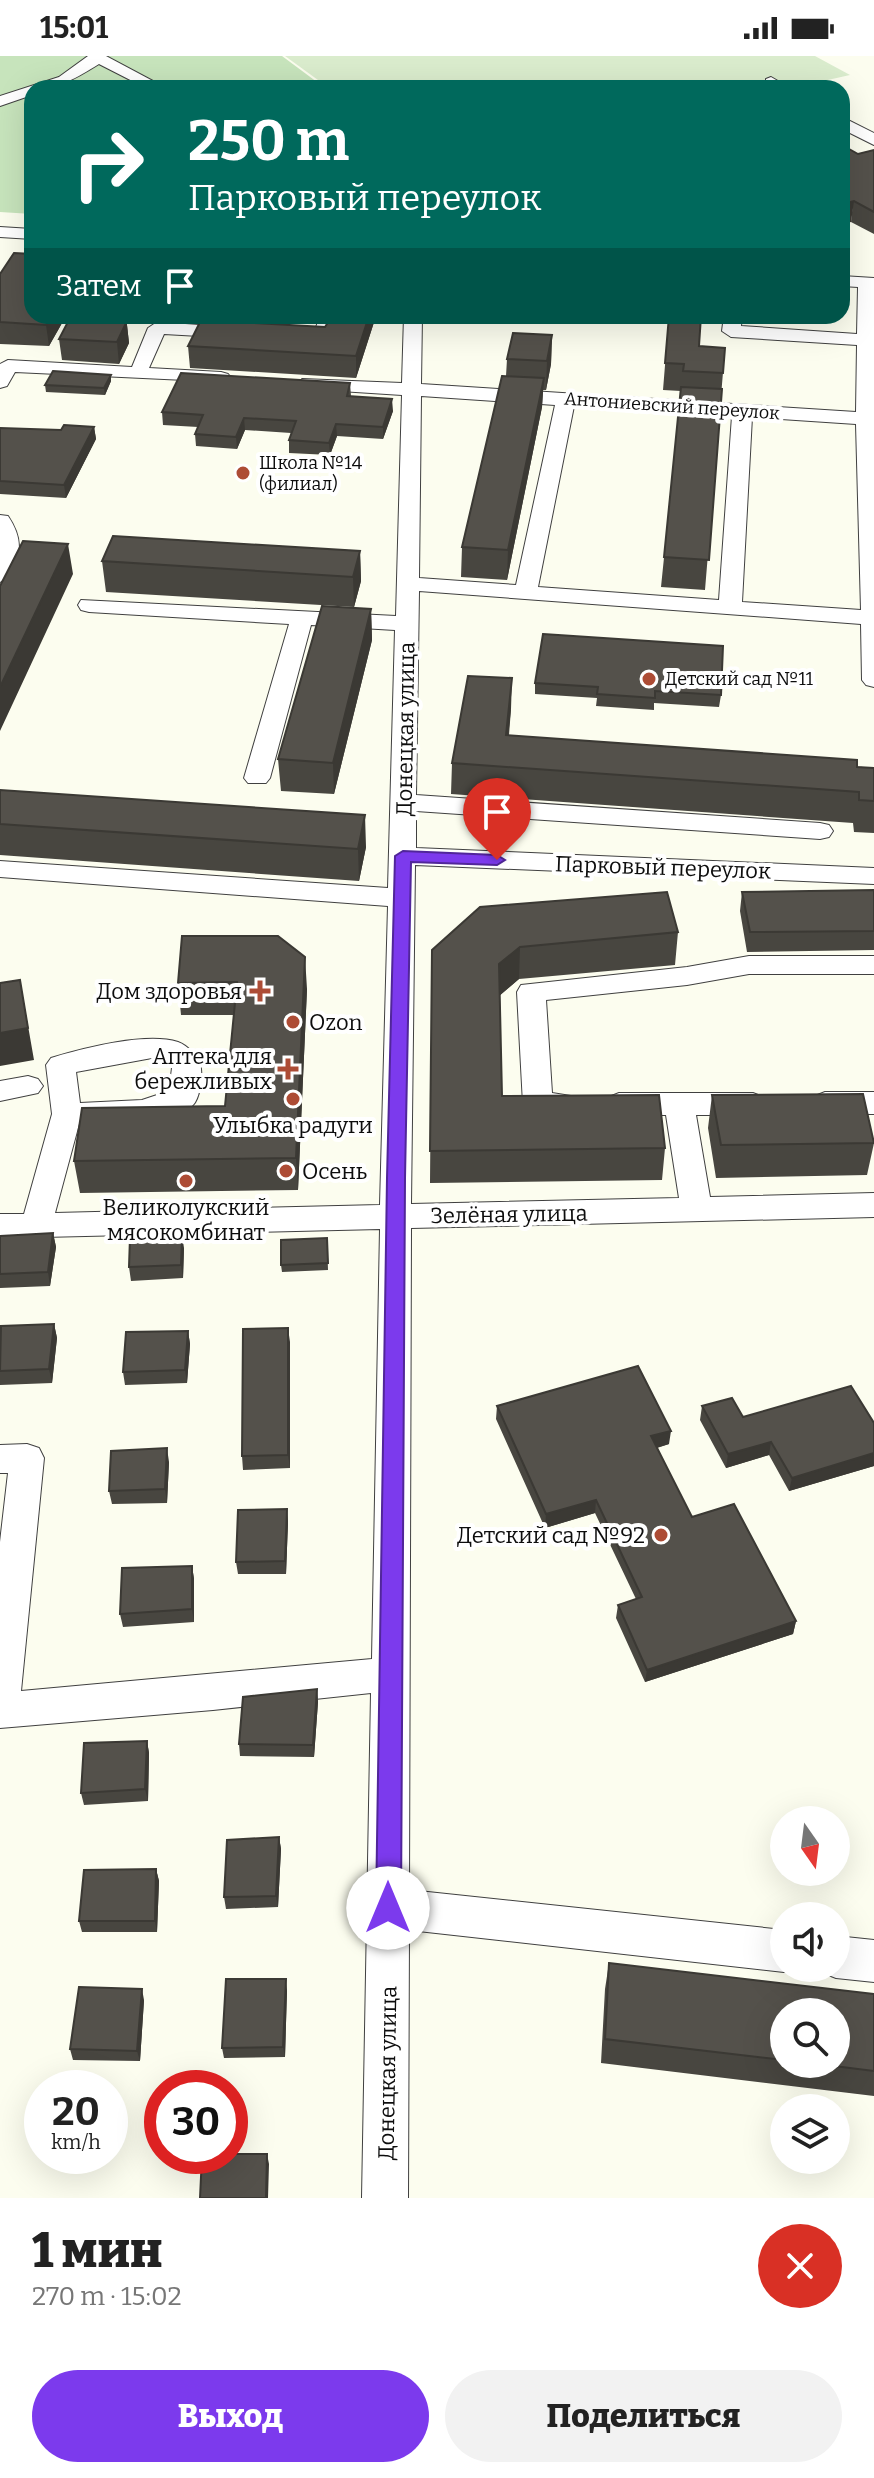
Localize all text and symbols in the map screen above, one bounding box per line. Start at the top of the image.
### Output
text: 15:01 [40,10,108,46]
text: 250 m [188,108,349,175]
icon: right [56,112,160,216]
text: Парковый переулок [188,176,541,220]
icon: arrive [158,264,202,308]
text: Затем [56,268,142,304]
street label: Антониевский переулок [563,387,781,425]
place label: Школа №14 (филиал) [259,452,363,495]
marker: Школа №14 (филиал) [234,464,252,482]
street label: Донецкая улица [390,642,421,816]
place label: Детский сад №11 [665,668,814,690]
marker: Детский сад №11 [640,670,658,688]
pin [463,778,531,860]
icon: arrive [475,790,519,834]
street label: Парковый переулок [555,850,771,885]
place label: Дом здоровья [96,978,242,1005]
marker: Дом здоровья [249,980,271,1002]
place label: Ozon [309,1009,363,1036]
marker: Ozon [284,1013,302,1031]
place label: Аптека для бережливых [134,1043,272,1095]
marker: Аптека для бережливых [279,1060,297,1078]
marker: Улыбка радуги [284,1090,302,1108]
place label: Улыбка радуги [213,1112,373,1139]
place label: Осень [302,1158,367,1185]
marker: Осень [277,1162,295,1180]
marker: Великолукский мясокомбинат [177,1172,195,1190]
place label: Великолукский мясокомбинат [103,1194,269,1246]
street label: Зелёная улица [430,1200,588,1229]
place label: Детский сад №92 [457,1522,645,1549]
marker: Детский сад №92 [652,1526,670,1544]
north arrow [770,1806,850,1886]
map controls [770,1806,850,2174]
position arrow [346,1866,430,1950]
button: sound [770,1902,850,1982]
street label: Донецкая улица [372,1986,403,2160]
button: search [770,1998,850,2078]
speed limit sign: 30 [144,2070,248,2174]
text: 20 [52,2088,100,2136]
button: layers [770,2094,850,2174]
text: km/h [51,2130,101,2154]
text: 1 мин [32,2222,163,2280]
button: close [758,2224,842,2308]
text: 270 m · 15:02 [32,2281,182,2312]
button: Выход [32,2370,429,2462]
button: Поделиться [445,2370,842,2462]

